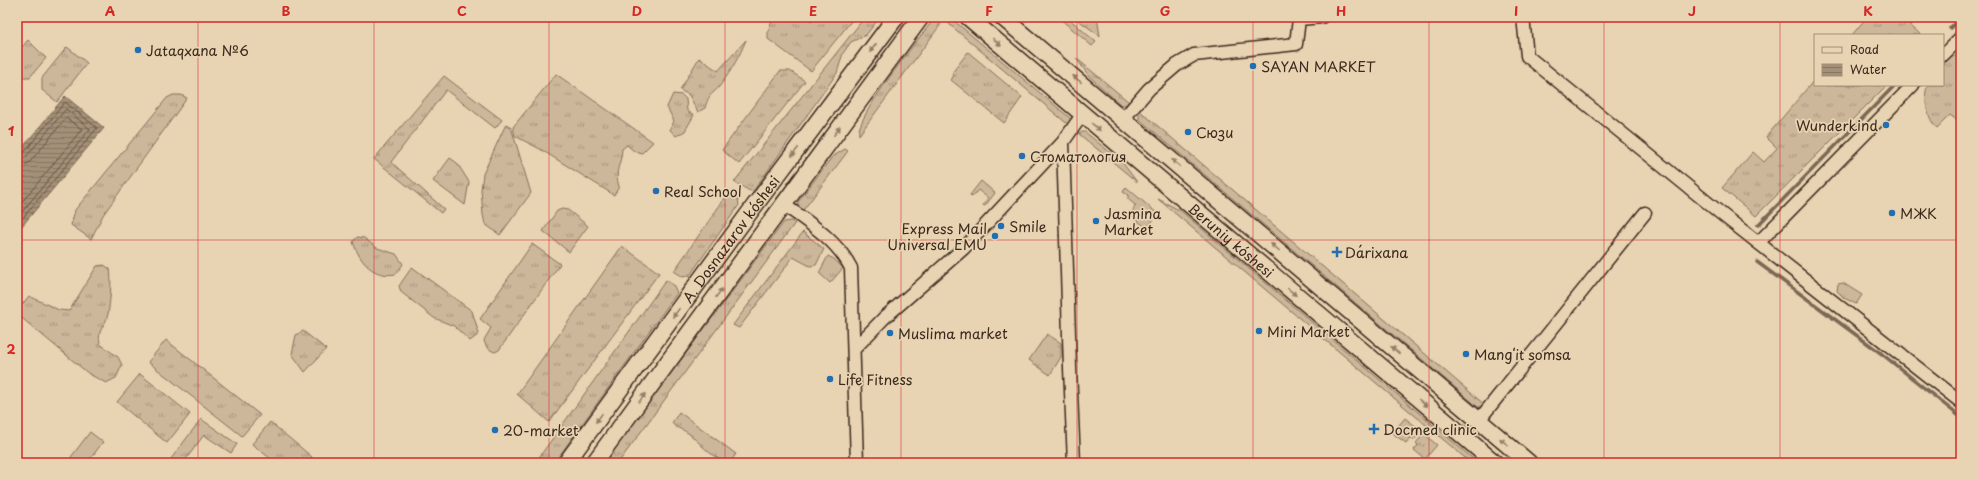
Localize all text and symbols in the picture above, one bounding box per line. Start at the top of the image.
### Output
text: A [105,1,115,20]
text: B [282,1,291,20]
text: C [457,1,467,20]
text: D [632,1,642,20]
text: E [809,1,817,20]
text: F [985,1,993,20]
text: G [1160,1,1170,20]
text: H [1336,1,1346,20]
text: I [1514,1,1518,20]
text: J [1688,1,1696,20]
text: K [1863,1,1873,20]
legend [1814,34,1944,86]
one-way arrow [992,38,1003,47]
place label: Jataqxana №6 [146,40,249,61]
text: Road [1850,40,1879,58]
one-way arrow [869,43,877,54]
marker: Jataqxana №6 [133,45,143,55]
place label: SAYAN MARKET [1261,56,1376,77]
text: Water [1850,60,1887,78]
marker: SAYAN MARKET [1248,61,1258,71]
one-way arrow [1071,75,1082,84]
place label: Wunderkind [1796,115,1878,136]
marker: Wunderkind [1881,120,1891,130]
text: 1 [8,121,14,140]
one-way arrow [1091,122,1102,131]
place label: Сюзи [1196,122,1233,143]
one-way arrow [833,126,841,137]
marker: Сюзи [1183,127,1193,137]
place label: Стоматология [1030,146,1126,167]
one-way arrow [791,147,799,158]
marker: Стоматология [1017,151,1027,161]
one-way arrow [1171,158,1181,167]
street label: A. Dosnazarov kóshesi [677,171,784,307]
place label: Real School [664,181,742,202]
marker: Real School [651,186,661,196]
street label: Beruniy kóshesi [1184,198,1279,282]
place label: Jasmina Market [1104,203,1161,240]
place label: МЖК [1900,203,1937,224]
marker: МЖК [1887,208,1897,218]
place label: Smile [1009,216,1047,237]
marker: Jasmina Market [1091,216,1101,226]
place label: Express Mail Universal EMU [887,218,987,255]
marker: Smile [996,221,1006,231]
marker: Express Mail Universal EMU [990,231,1000,241]
one-way arrow [1270,242,1281,251]
place label: Dárixana [1345,242,1408,263]
marker: Dárixana [1332,247,1342,257]
one-way arrow [714,287,723,298]
one-way arrow [1287,287,1297,296]
one-way arrow [672,308,680,318]
place label: Mini Market [1267,321,1350,342]
place label: Muslima market [898,323,1008,344]
marker: Mini Market [1254,326,1264,336]
marker: Muslima market [885,328,895,338]
text: 2 [6,339,16,358]
place label: Mangʻit somsa [1474,344,1571,365]
one-way arrow [1390,345,1400,354]
marker: Mangʻit somsa [1461,349,1471,359]
place label: Life Fitness [838,369,913,390]
marker: Life Fitness [825,374,835,384]
one-way arrow [638,392,646,403]
one-way arrow [1418,398,1429,407]
one-way arrow [595,413,603,423]
place label: Docmed clinic [1383,419,1477,440]
place label: 20-market [503,420,579,441]
marker: Docmed clinic [1368,423,1380,435]
marker: 20-market [490,425,500,435]
one-way arrow [1499,437,1509,446]

